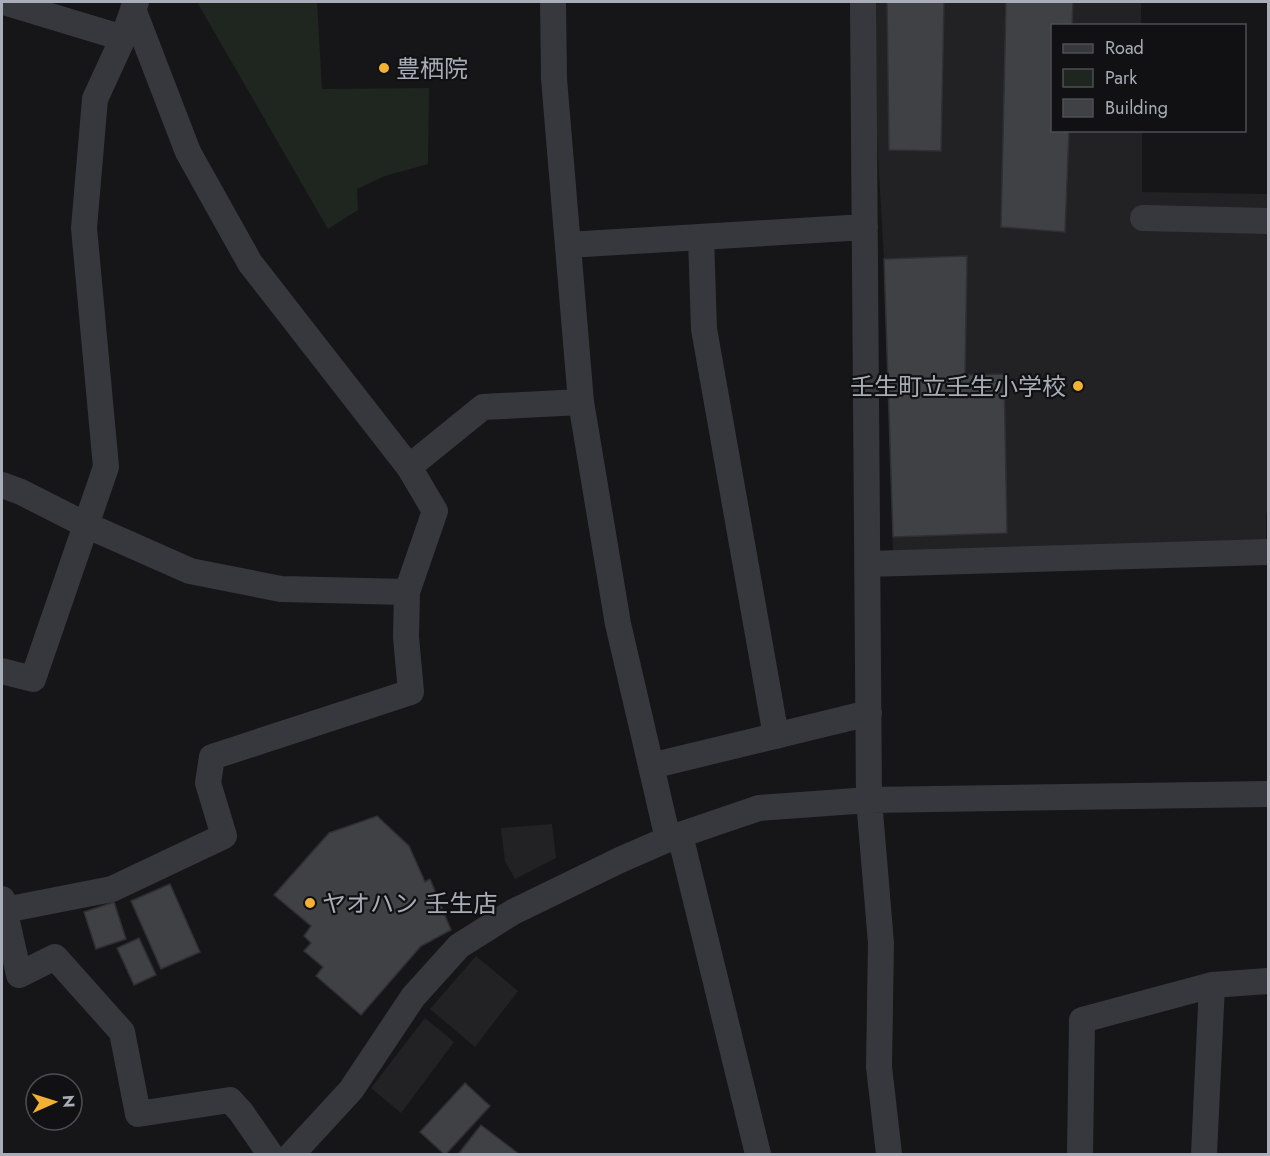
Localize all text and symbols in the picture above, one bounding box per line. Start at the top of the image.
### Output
legend [1051,24,1246,132]
text: Road [1105,35,1144,61]
place label: 豊栖院 [396,51,468,86]
marker: 豊栖院 [377,61,391,75]
text: Park [1105,65,1137,91]
text: Building [1105,95,1168,121]
place label: 壬生町立壬生小学校 [850,369,1066,404]
marker: 壬生町立壬生小学校 [1071,379,1085,393]
place label: ヤオハン 壬生店 [322,886,497,921]
marker: ヤオハン 壬生店 [303,896,317,910]
north arrow [24,1072,84,1132]
text: N [57,1094,80,1108]

